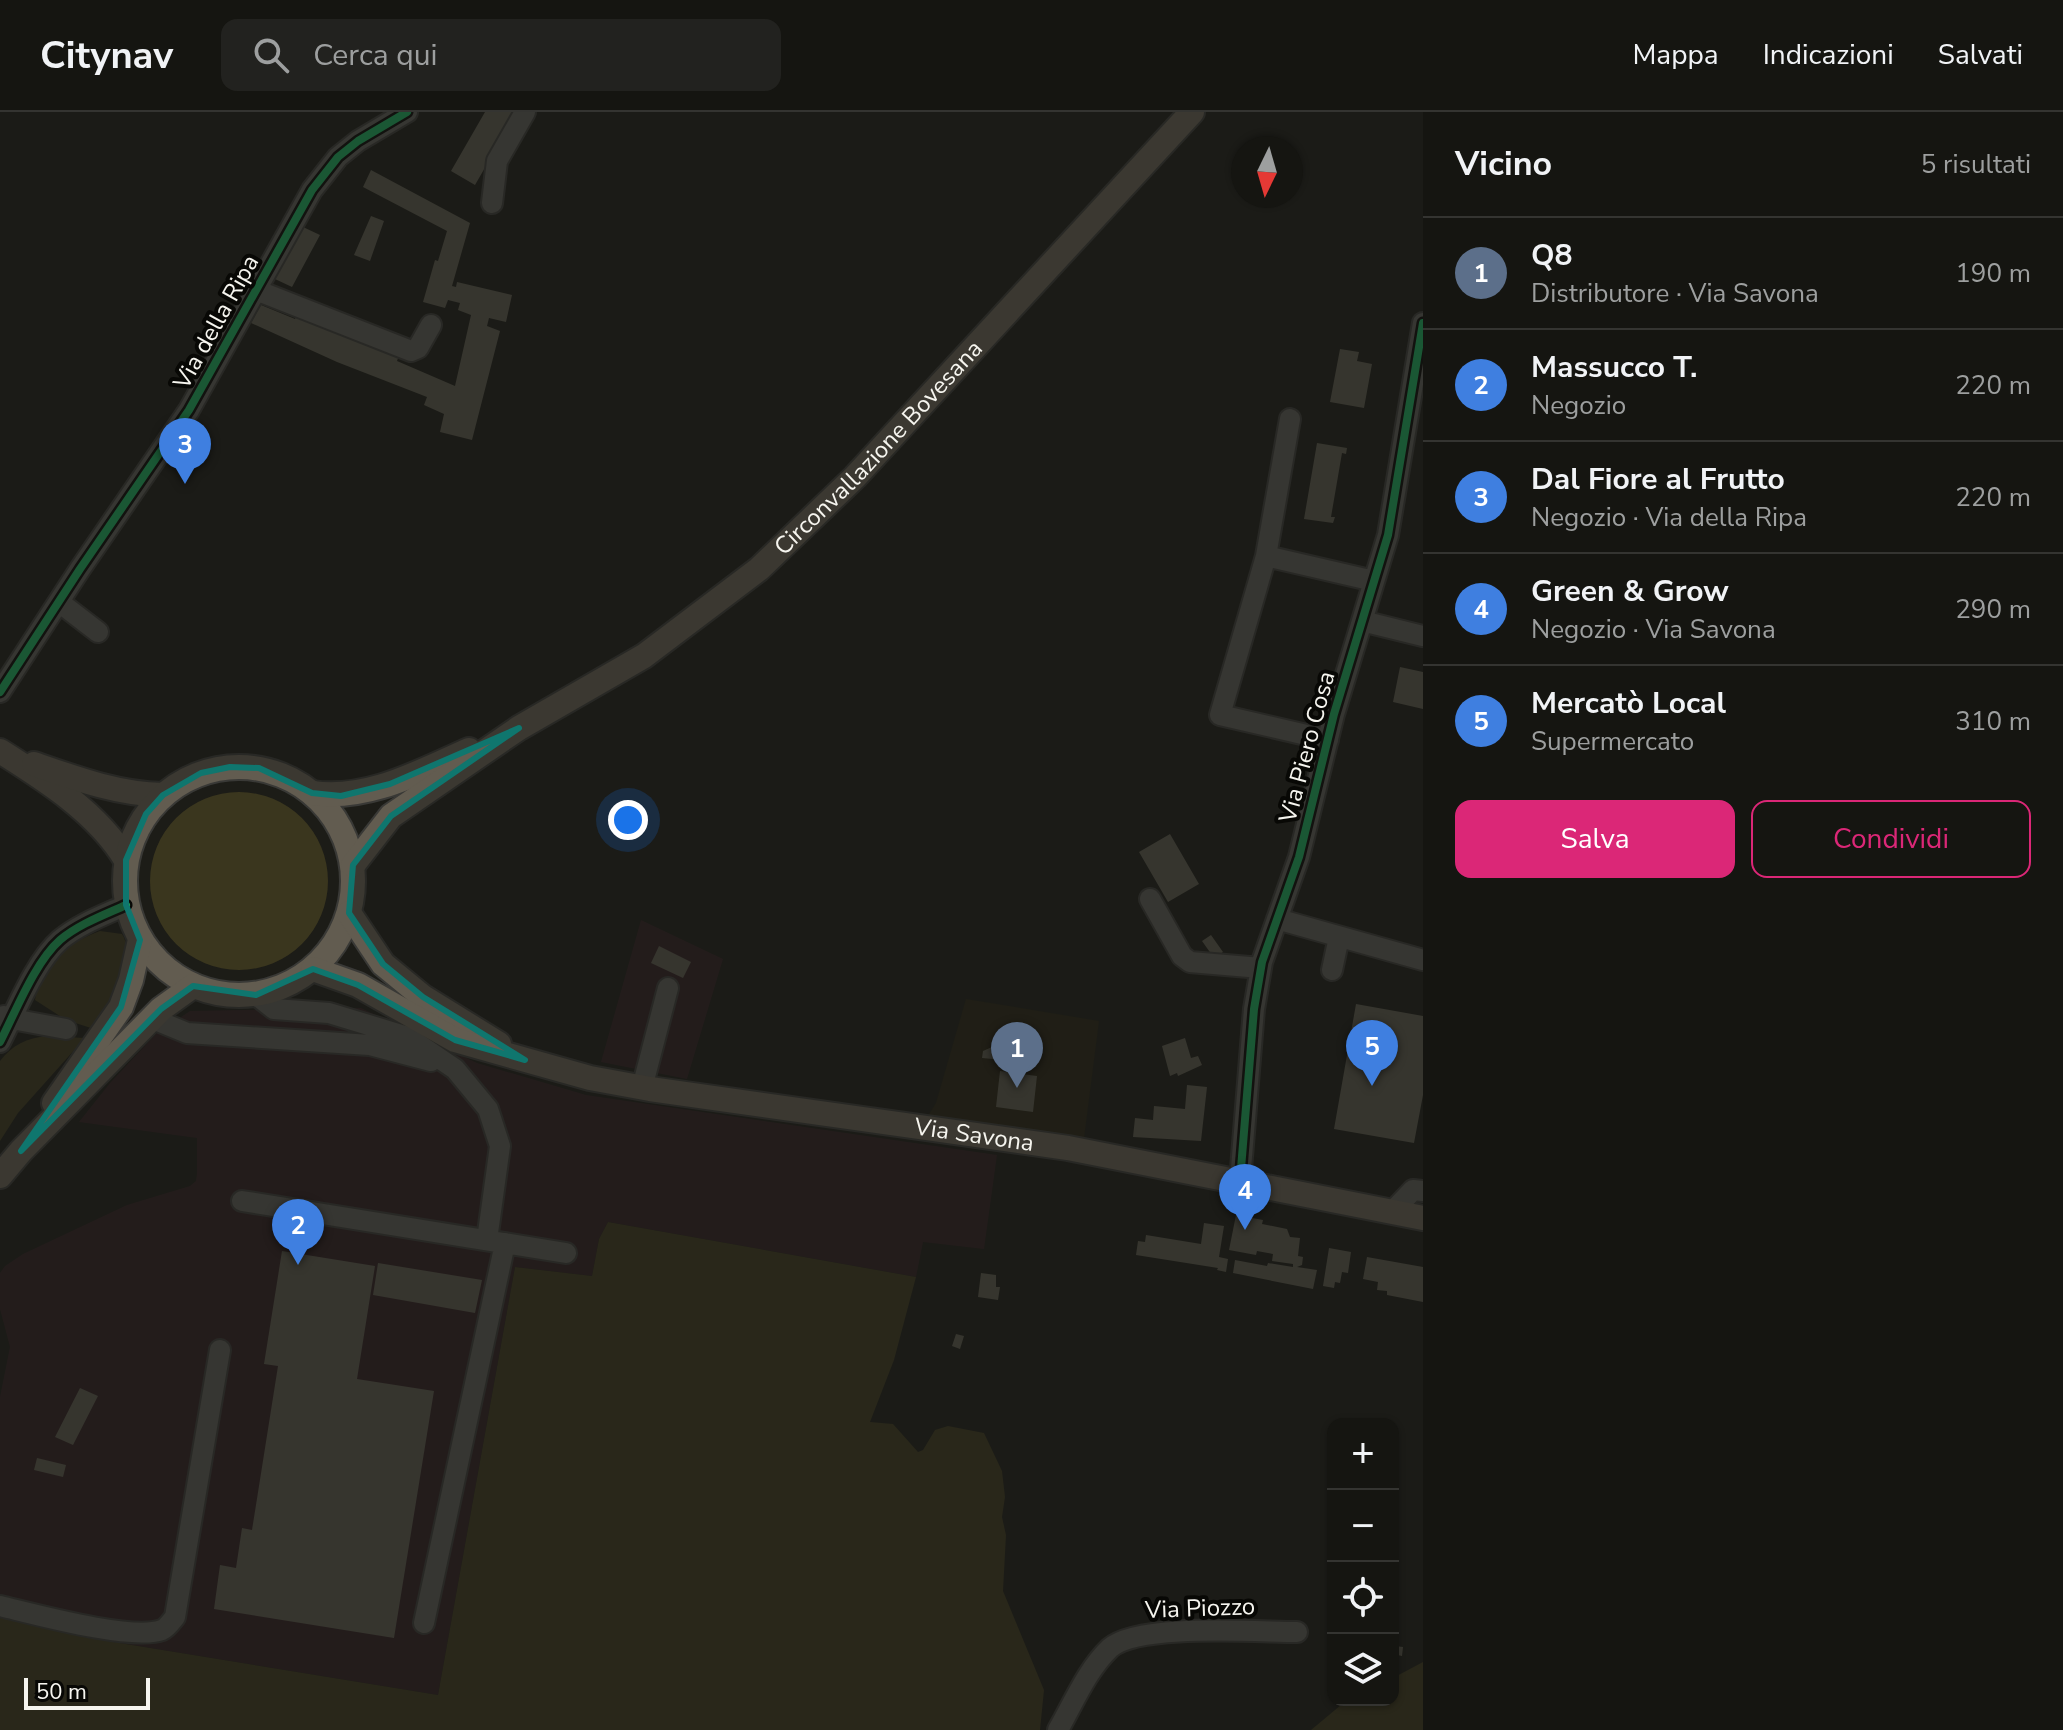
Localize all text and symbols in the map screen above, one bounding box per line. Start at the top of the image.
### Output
search box [221,19,781,91]
text: Citynav [40,30,173,81]
icon: search [249,33,293,77]
text: Cerca qui [313,35,438,76]
text: Mappa [1632,36,1719,74]
text: Indicazioni [1763,36,1894,74]
text: Salvati [1938,36,2023,74]
north arrow [1231,136,1303,208]
text: Vicino [1455,141,1552,187]
text: 5 risultati [1921,147,2031,182]
text: Q8 [1531,235,1573,276]
street label: Via della Ripa [165,249,266,396]
text: 1 [1473,256,1489,291]
text: 190 m [1955,256,2031,291]
text: Distributore · Via Savona [1531,276,1819,311]
street label: Circonvallazione Bovesana [767,333,990,562]
text: Massucco T. [1531,347,1697,388]
text: 2 [1473,368,1489,403]
text: 220 m [1955,368,2031,403]
text: Negozio [1531,388,1626,423]
pin: 3 [159,418,211,484]
text: Dal Fiore al Frutto [1531,459,1785,500]
text: 3 [1473,480,1489,515]
text: 220 m [1955,480,2031,515]
text: Negozio · Via della Ripa [1531,500,1807,535]
text: Green & Grow [1531,571,1729,612]
text: 4 [1473,592,1489,627]
text: 290 m [1955,592,2031,627]
text: Negozio · Via Savona [1531,612,1776,647]
street label: Via Piero Cosa [1271,668,1343,827]
text: Mercatò Local [1531,683,1726,724]
text: 5 [1473,704,1489,739]
text: 310 m [1955,704,2031,739]
text: Supermercato [1531,724,1694,759]
your location [608,800,648,840]
button: Salva [1455,800,1735,878]
button: Condividi [1751,800,2031,878]
pin: 5 [1346,1020,1398,1086]
pin: 1 [991,1022,1043,1088]
street label: Via Savona [911,1110,1036,1159]
pin: 4 [1219,1164,1271,1230]
pin: 2 [272,1199,324,1265]
map controls [1327,1418,1399,1706]
button: + [1327,1418,1399,1490]
button: − [1327,1490,1399,1562]
button: locate [1327,1562,1399,1634]
street label: Via Piozzo [1143,1590,1256,1626]
button: layers [1327,1634,1399,1706]
scale bar [24,1674,150,1710]
text: 50 m [36,1677,87,1707]

